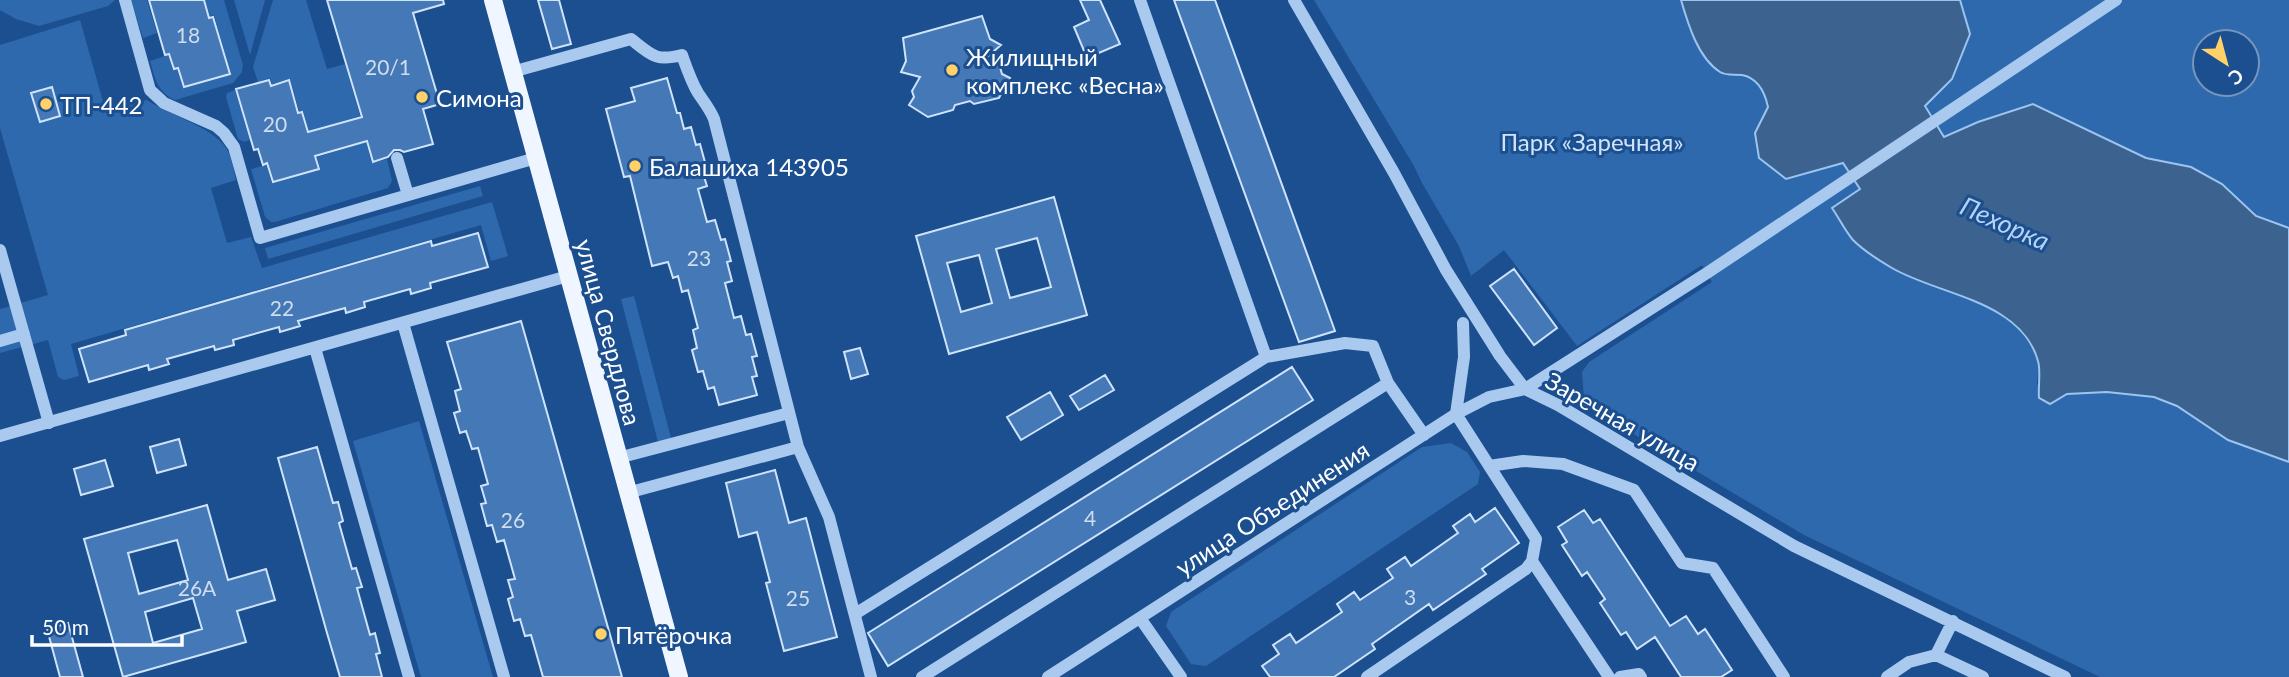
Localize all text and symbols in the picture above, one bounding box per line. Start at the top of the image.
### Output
house number: 18 [176,22,200,47]
north arrow [2191,28,2261,98]
place label: Жилищный комплекс «Весна» [966,42,1164,99]
house number: 20/1 [365,54,411,79]
marker: Жилищный комплекс «Весна» [944,62,960,78]
text: С [2224,64,2248,90]
place label: Симона [436,83,522,112]
marker: Симона [414,89,430,105]
place label: ТП-442 [60,90,143,119]
marker: ТП-442 [38,96,54,112]
house number: 20 [263,111,287,136]
park label: Парк «Заречная» [1500,127,1684,156]
place label: Балашиха 143905 [649,152,849,181]
marker: Балашиха 143905 [627,158,643,174]
water label: Пехорка [1956,189,2054,257]
street label: улица Свердлова [570,236,648,428]
house number: 23 [687,245,711,270]
house number: 22 [270,295,294,320]
street label: Заречная улица [1541,365,1705,477]
street label: улица Объединения [1170,435,1374,581]
house number: 4 [1084,505,1096,530]
house number: 26 [501,507,525,532]
house number: 26А [178,575,217,600]
house number: 3 [1404,584,1416,609]
house number: 25 [786,585,810,610]
scale bar [32,604,182,648]
text: 50 m [42,614,89,639]
place label: Пятёрочка [615,620,732,649]
marker: Пятёрочка [593,626,609,642]

